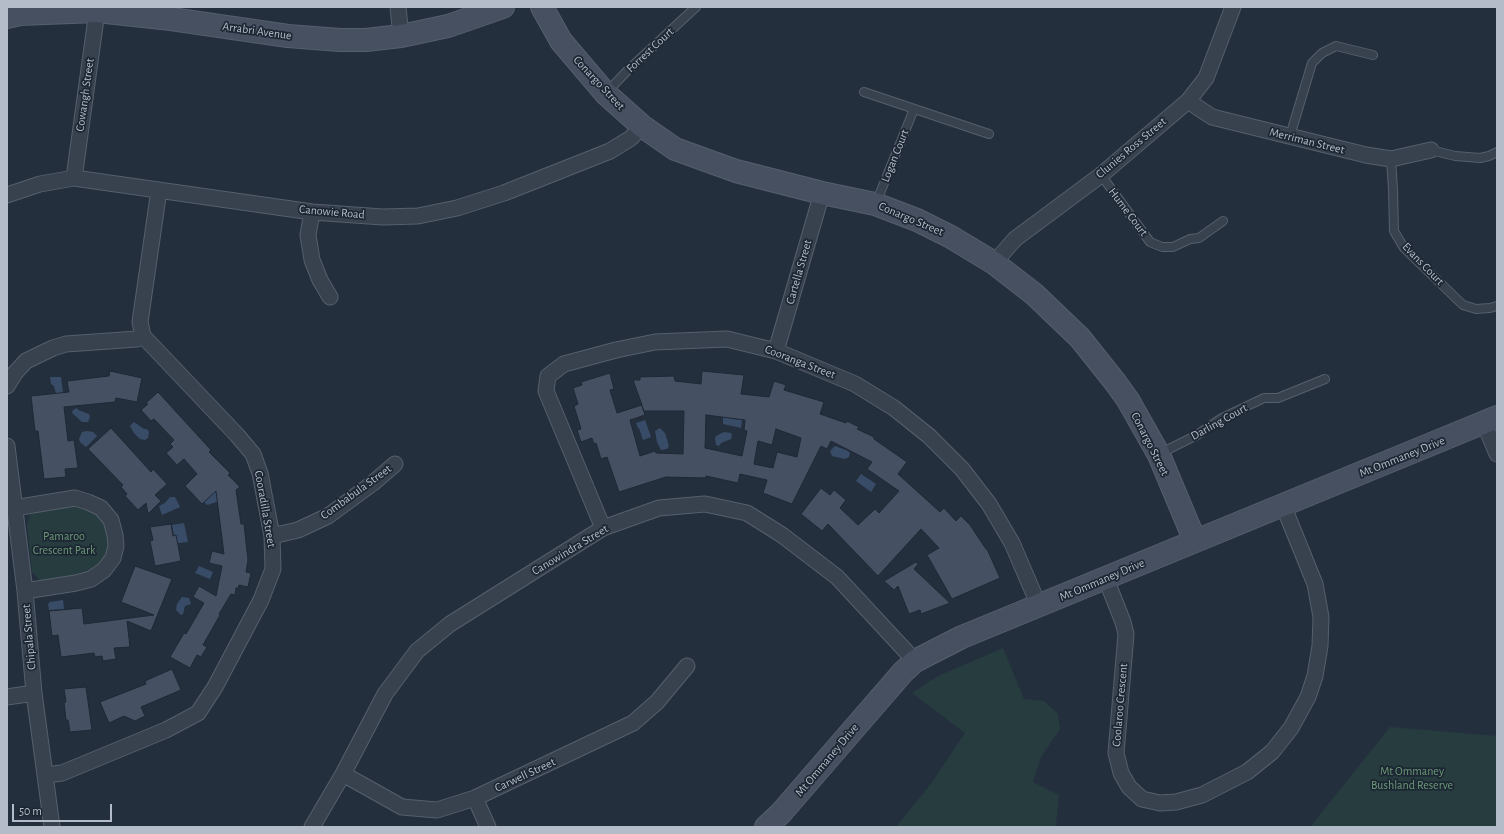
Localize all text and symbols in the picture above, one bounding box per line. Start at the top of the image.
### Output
street label: Arrabri Avenue [221,19,293,43]
street label: Forrest Court [623,24,677,76]
street label: Conargo Street [570,53,628,113]
street label: Cowangh Street [73,58,97,132]
street label: Clunies Ross Street [1093,114,1169,182]
street label: Merriman Street [1268,125,1346,157]
street label: Logan Court [878,128,912,184]
street label: Hume Court [1105,185,1151,239]
street label: Conargo Street [876,199,946,239]
street label: Canowie Road [299,202,365,222]
street label: Cartella Street [783,238,815,306]
street label: Evans Court [1399,240,1447,288]
street label: Cooranga Street [763,342,837,382]
street label: Darling Court [1188,401,1250,443]
street label: Conargo Street [1128,410,1172,478]
street label: Mt Ommaney Drive [1357,433,1447,481]
street label: Combabula Street [318,461,394,523]
street label: Cooradilla Street [251,469,279,549]
street label: Canowindra Street [529,522,611,578]
park label: Pamaroo Crescent Park [33,529,95,557]
street label: Mt Ommaney Drive [1057,556,1147,604]
street label: Chipala Street [19,604,39,670]
street label: Coolaroo Crescent [1109,663,1131,747]
street label: Mt Ommaney Drive [792,721,862,799]
street label: Carwell Street [492,755,558,795]
park label: Mt Ommaney Bushland Reserve [1371,764,1453,792]
scale bar [14,796,114,822]
text: 50 m [19,805,42,817]

